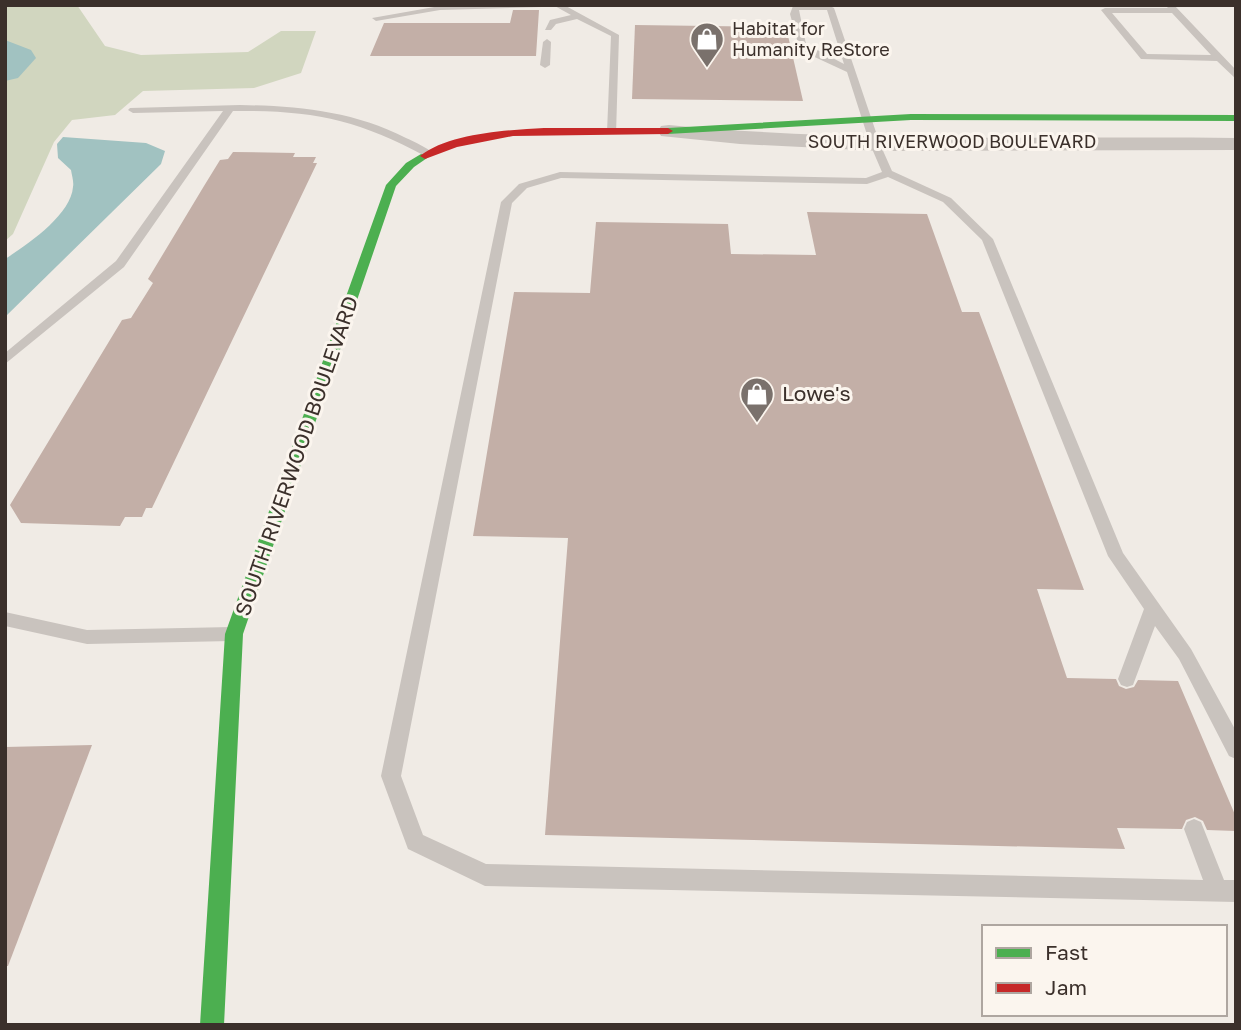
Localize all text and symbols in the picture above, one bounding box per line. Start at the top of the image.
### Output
place label: Habitat for Humanity ReStore [732,17,890,60]
shop icon: Habitat for Humanity ReStore [688,20,726,69]
street label: SOUTH RIVERWOOD BOULEVARD [808,130,1096,152]
street label: SOUTH RIVERWOOD BOULEVARD [229,292,363,619]
shop icon: Lowe's [738,375,776,424]
place label: Lowe's [782,380,851,406]
legend [982,925,1227,1016]
text: Fast [1045,939,1088,965]
text: Jam [1045,974,1087,1000]

